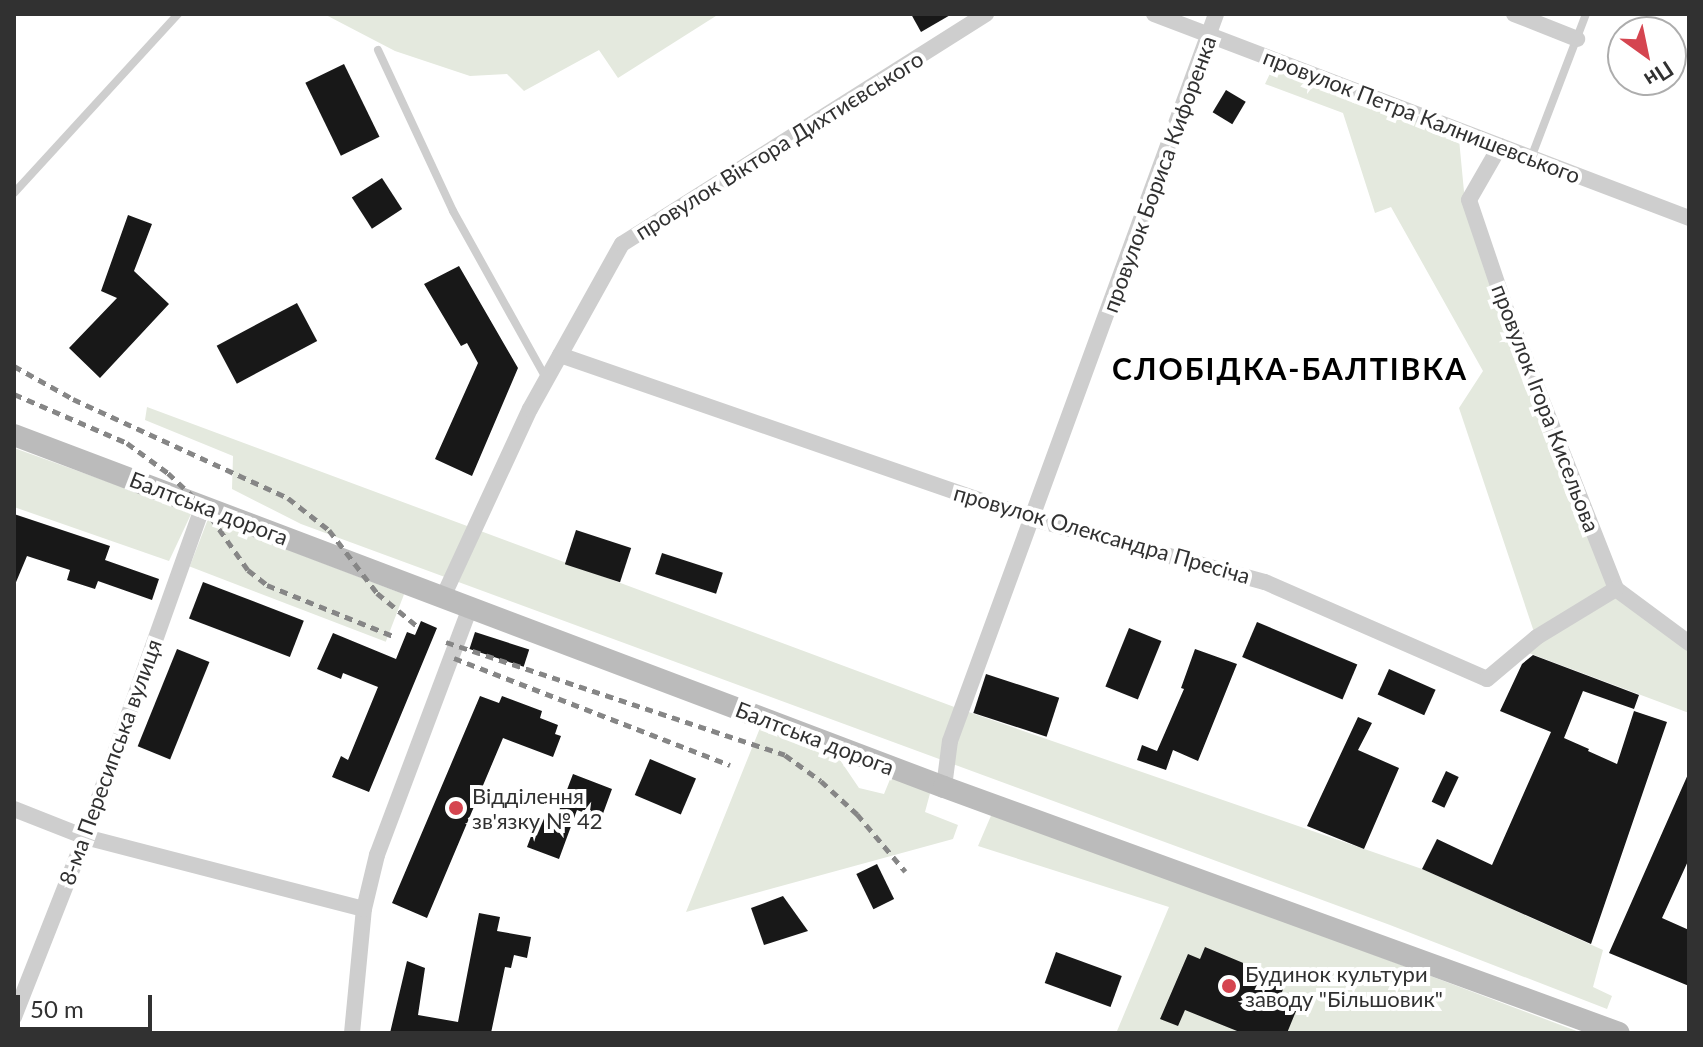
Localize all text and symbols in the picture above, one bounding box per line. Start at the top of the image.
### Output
north arrow [1607,16,1687,96]
street label: провулок Бориса Кифоренка [1097,32,1221,316]
street label: провулок Петра Калнишевського [1260,43,1584,189]
street label: провулок Віктора Дихтиєвського [630,45,928,245]
text: Пн [1640,56,1679,94]
street label: провулок Ігора Кисельова [1486,280,1606,536]
district label: СЛОБІДКА-БАЛТІВКА [1112,350,1468,386]
street label: Балтська дорога [126,466,292,550]
street label: провулок Олександра Пресіча [951,479,1253,589]
street label: 8-ма Пересипська вулиця [53,636,167,888]
street label: Балтська дорога [732,696,898,780]
place label: Відділення зв'язку № 42 [472,782,602,834]
marker: Відділення зв'язку № 42 [447,799,465,817]
place label: Будинок культури заводу "Більшовик" [1245,960,1443,1012]
marker: Будинок культури заводу "Більшовик" [1220,977,1238,995]
scale bar [20,979,156,1029]
text: 50 m [30,994,84,1023]

